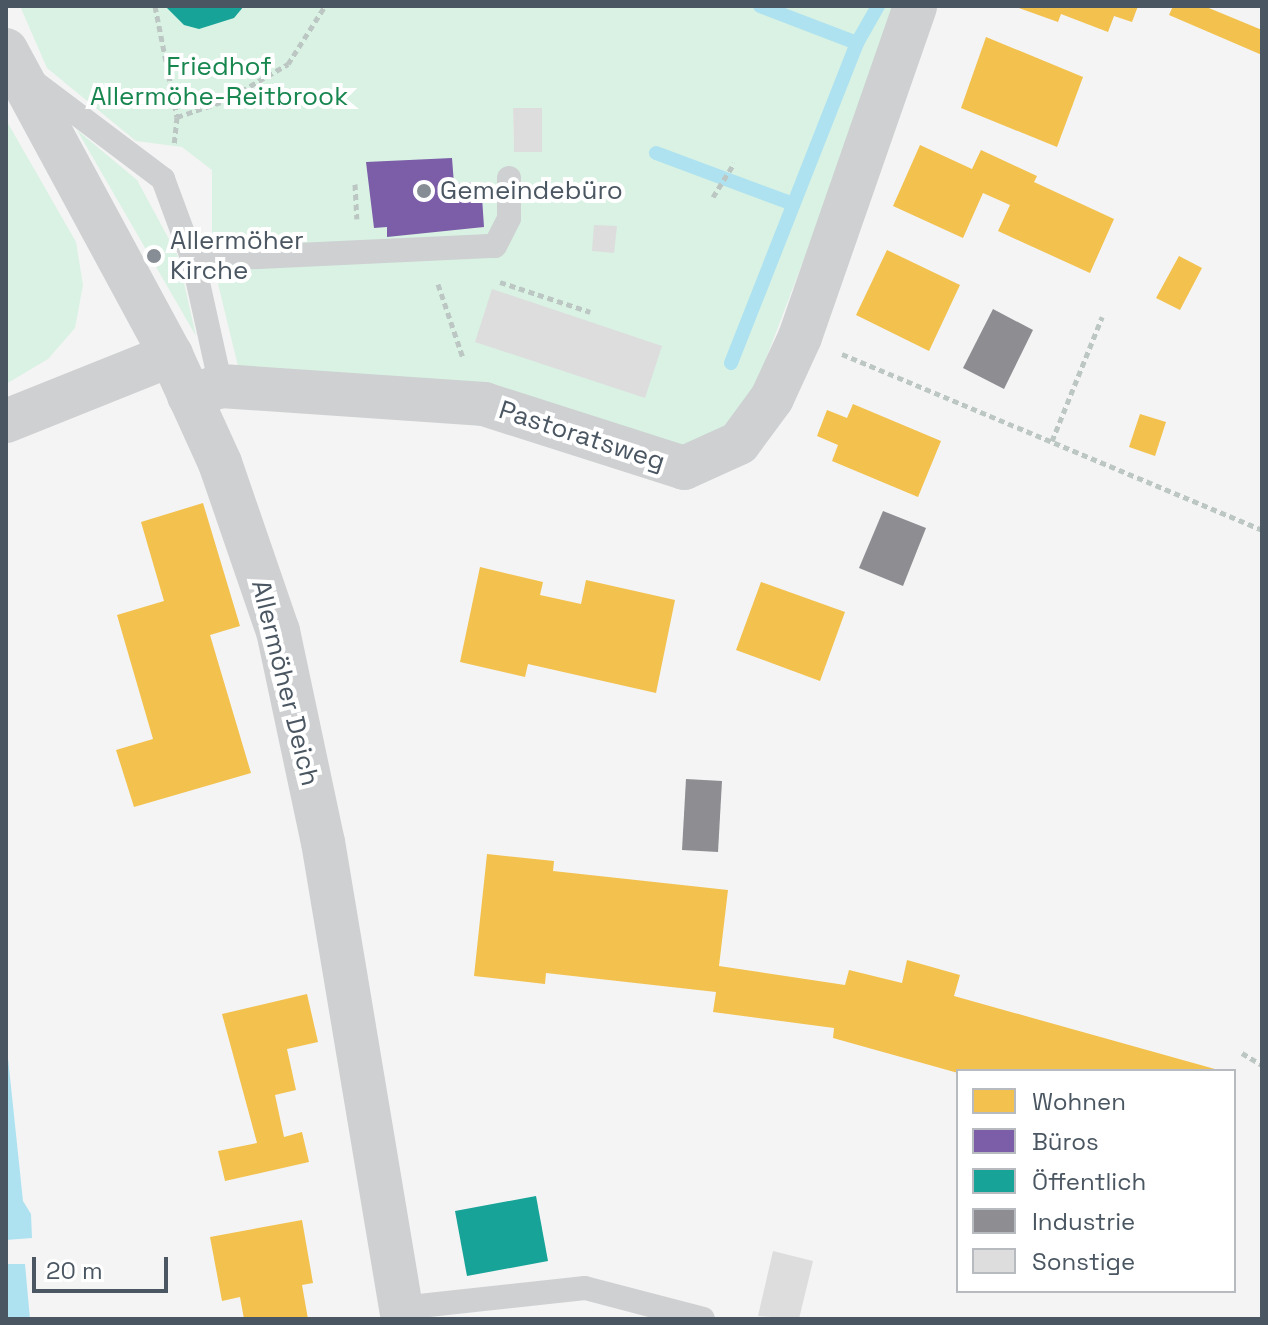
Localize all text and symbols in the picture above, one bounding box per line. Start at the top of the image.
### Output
park label: Friedhof Allermöhe-Reitbrook [90,51,348,112]
place label: Gemeindebüro [440,175,623,207]
marker: Gemeindebüro [415,182,433,200]
place label: Allermöher Kirche [170,225,304,286]
marker: Allermöher Kirche [145,247,163,265]
street label: Pastoratsweg [495,394,669,478]
street label: Allermöher Deich [244,577,326,789]
legend [956,1069,1236,1293]
text: Wohnen [1032,1086,1126,1117]
text: Büros [1032,1126,1099,1157]
text: Öffentlich [1032,1166,1146,1197]
text: Industrie [1032,1206,1135,1237]
scale bar [36,1241,172,1291]
text: Sonstige [1032,1246,1135,1277]
text: 20 m [46,1255,103,1286]

